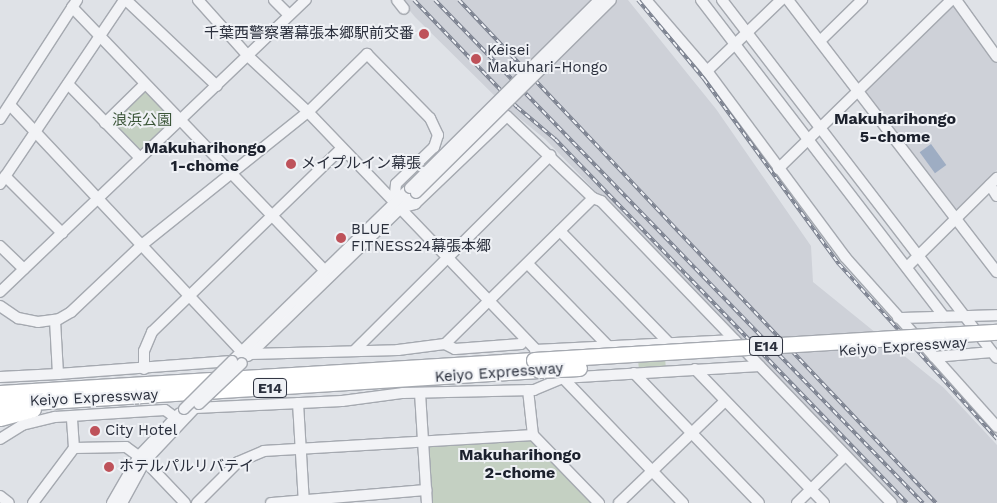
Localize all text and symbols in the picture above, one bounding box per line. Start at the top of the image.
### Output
place label: 千葉西警察署幕張本郷駅前交番 [204,25,414,43]
marker: 千葉西警察署幕張本郷駅前交番 [418,28,430,40]
place label: Keisei Makuhari-Hongo [487,41,608,76]
marker: Keisei Makuhari-Hongo [469,52,483,66]
district label: Makuharihongo 5-chome [834,109,956,147]
park label: 浪浜公園 [112,112,172,130]
district label: Makuharihongo 1-chome [144,138,266,176]
place label: メイプルイン幕張 [301,155,421,173]
marker: メイプルイン幕張 [285,158,297,170]
place label: BLUE FITNESS24幕張本郷 [351,220,491,255]
marker: BLUE FITNESS24幕張本郷 [335,232,347,244]
road number: E14 [748,334,784,358]
street label: Keiyo Expressway [838,334,968,360]
street label: Keiyo Expressway [434,360,564,386]
road number: E14 [252,376,288,399]
street label: Keiyo Expressway [29,386,159,410]
place label: City Hotel [105,422,178,440]
marker: City Hotel [89,425,101,437]
district label: Makuharihongo 2-chome [459,445,581,483]
place label: ホテルパルリバテイ [119,458,254,476]
marker: ホテルパルリバテイ [103,461,115,473]

